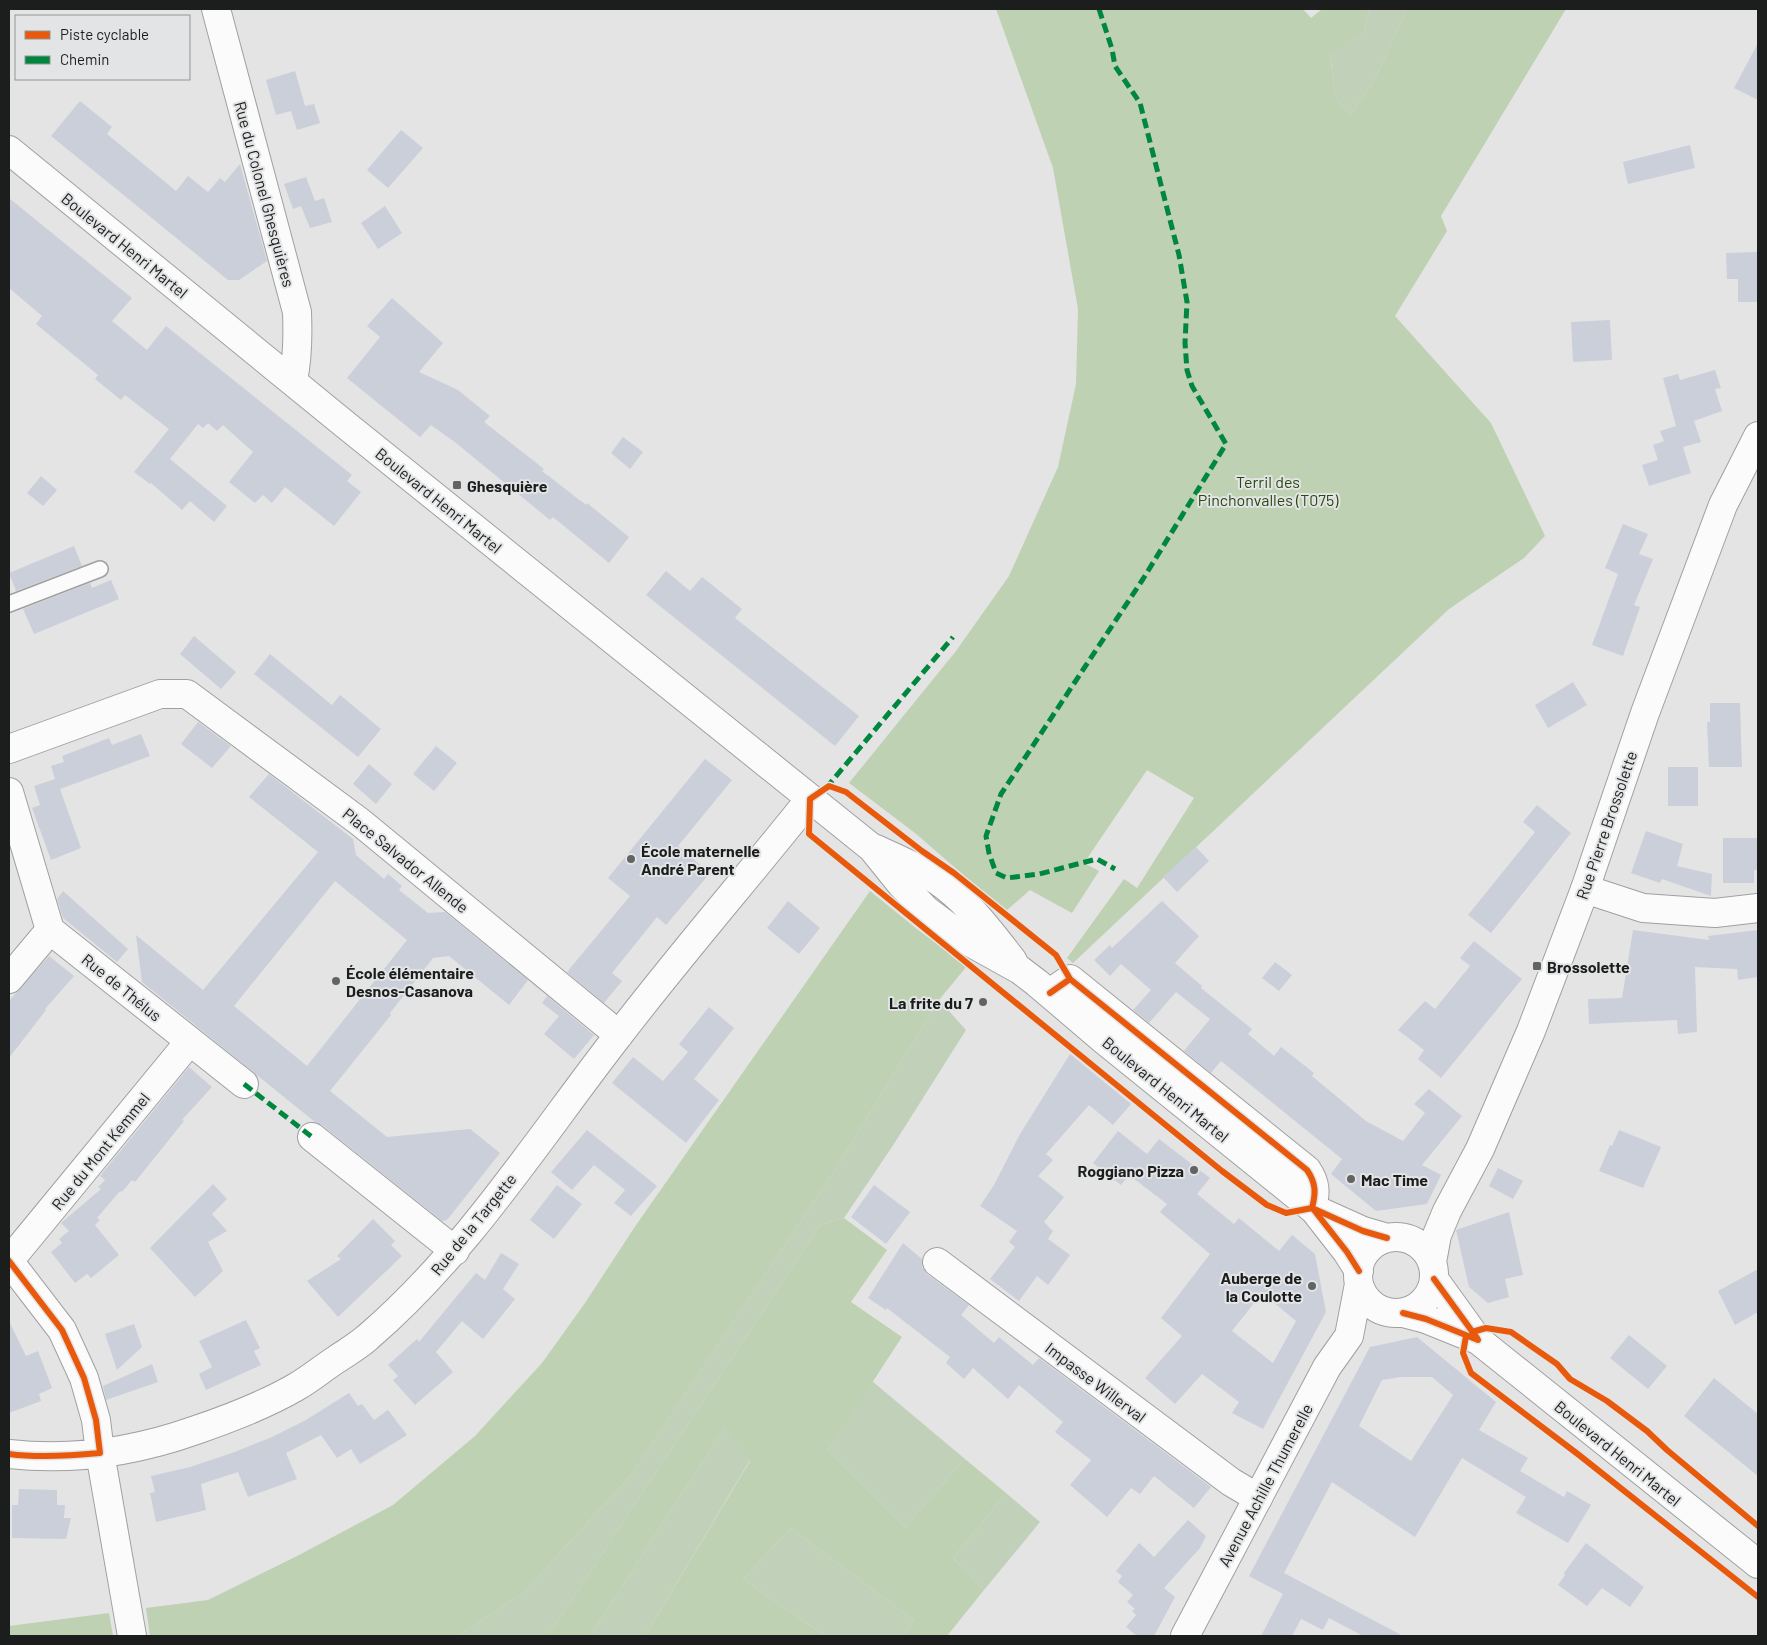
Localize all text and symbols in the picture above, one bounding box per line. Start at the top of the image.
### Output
legend [15,15,190,80]
text: Piste cyclable [60,25,149,43]
text: Chemin [60,50,109,68]
street label: Rue du Colonel Ghesquières [231,99,299,289]
street label: Boulevard Henri Martel [58,188,192,302]
street label: Boulevard Henri Martel [372,443,506,557]
park label: Terril des Pinchonvalles (T075) [1198,472,1339,509]
place label: Ghesquière [467,476,548,495]
marker: Ghesquière [451,479,463,491]
street label: Rue Pierre Brossolette [1572,748,1640,902]
street label: Place Salvador Allende [339,804,473,916]
place label: École maternelle André Parent [641,841,760,878]
marker: École maternelle André Parent [625,853,637,865]
street label: Rue de Thélus [78,949,166,1025]
place label: Brossolette [1547,957,1630,976]
marker: Brossolette [1531,960,1543,972]
place label: École élémentaire Desnos-Casanova [346,963,474,1000]
marker: École élémentaire Desnos-Casanova [330,975,342,987]
place label: La frite du 7 [889,993,973,1012]
marker: La frite du 7 [977,996,989,1008]
street label: Boulevard Henri Martel [1099,1032,1233,1146]
street label: Rue du Mont Kemmel [47,1089,153,1213]
place label: Roggiano Pizza [1077,1161,1184,1180]
marker: Roggiano Pizza [1188,1164,1200,1176]
street label: Rue de la Targette [426,1169,520,1279]
place label: Mac Time [1361,1170,1428,1189]
marker: Mac Time [1345,1173,1357,1185]
place label: Auberge de la Coulotte [1220,1268,1302,1305]
marker: Auberge de la Coulotte [1306,1280,1318,1292]
street label: Impasse Willerval [1042,1338,1150,1426]
street label: Boulevard Henri Martel [1551,1396,1685,1510]
street label: Avenue Achille Thumerelle [1214,1400,1316,1570]

